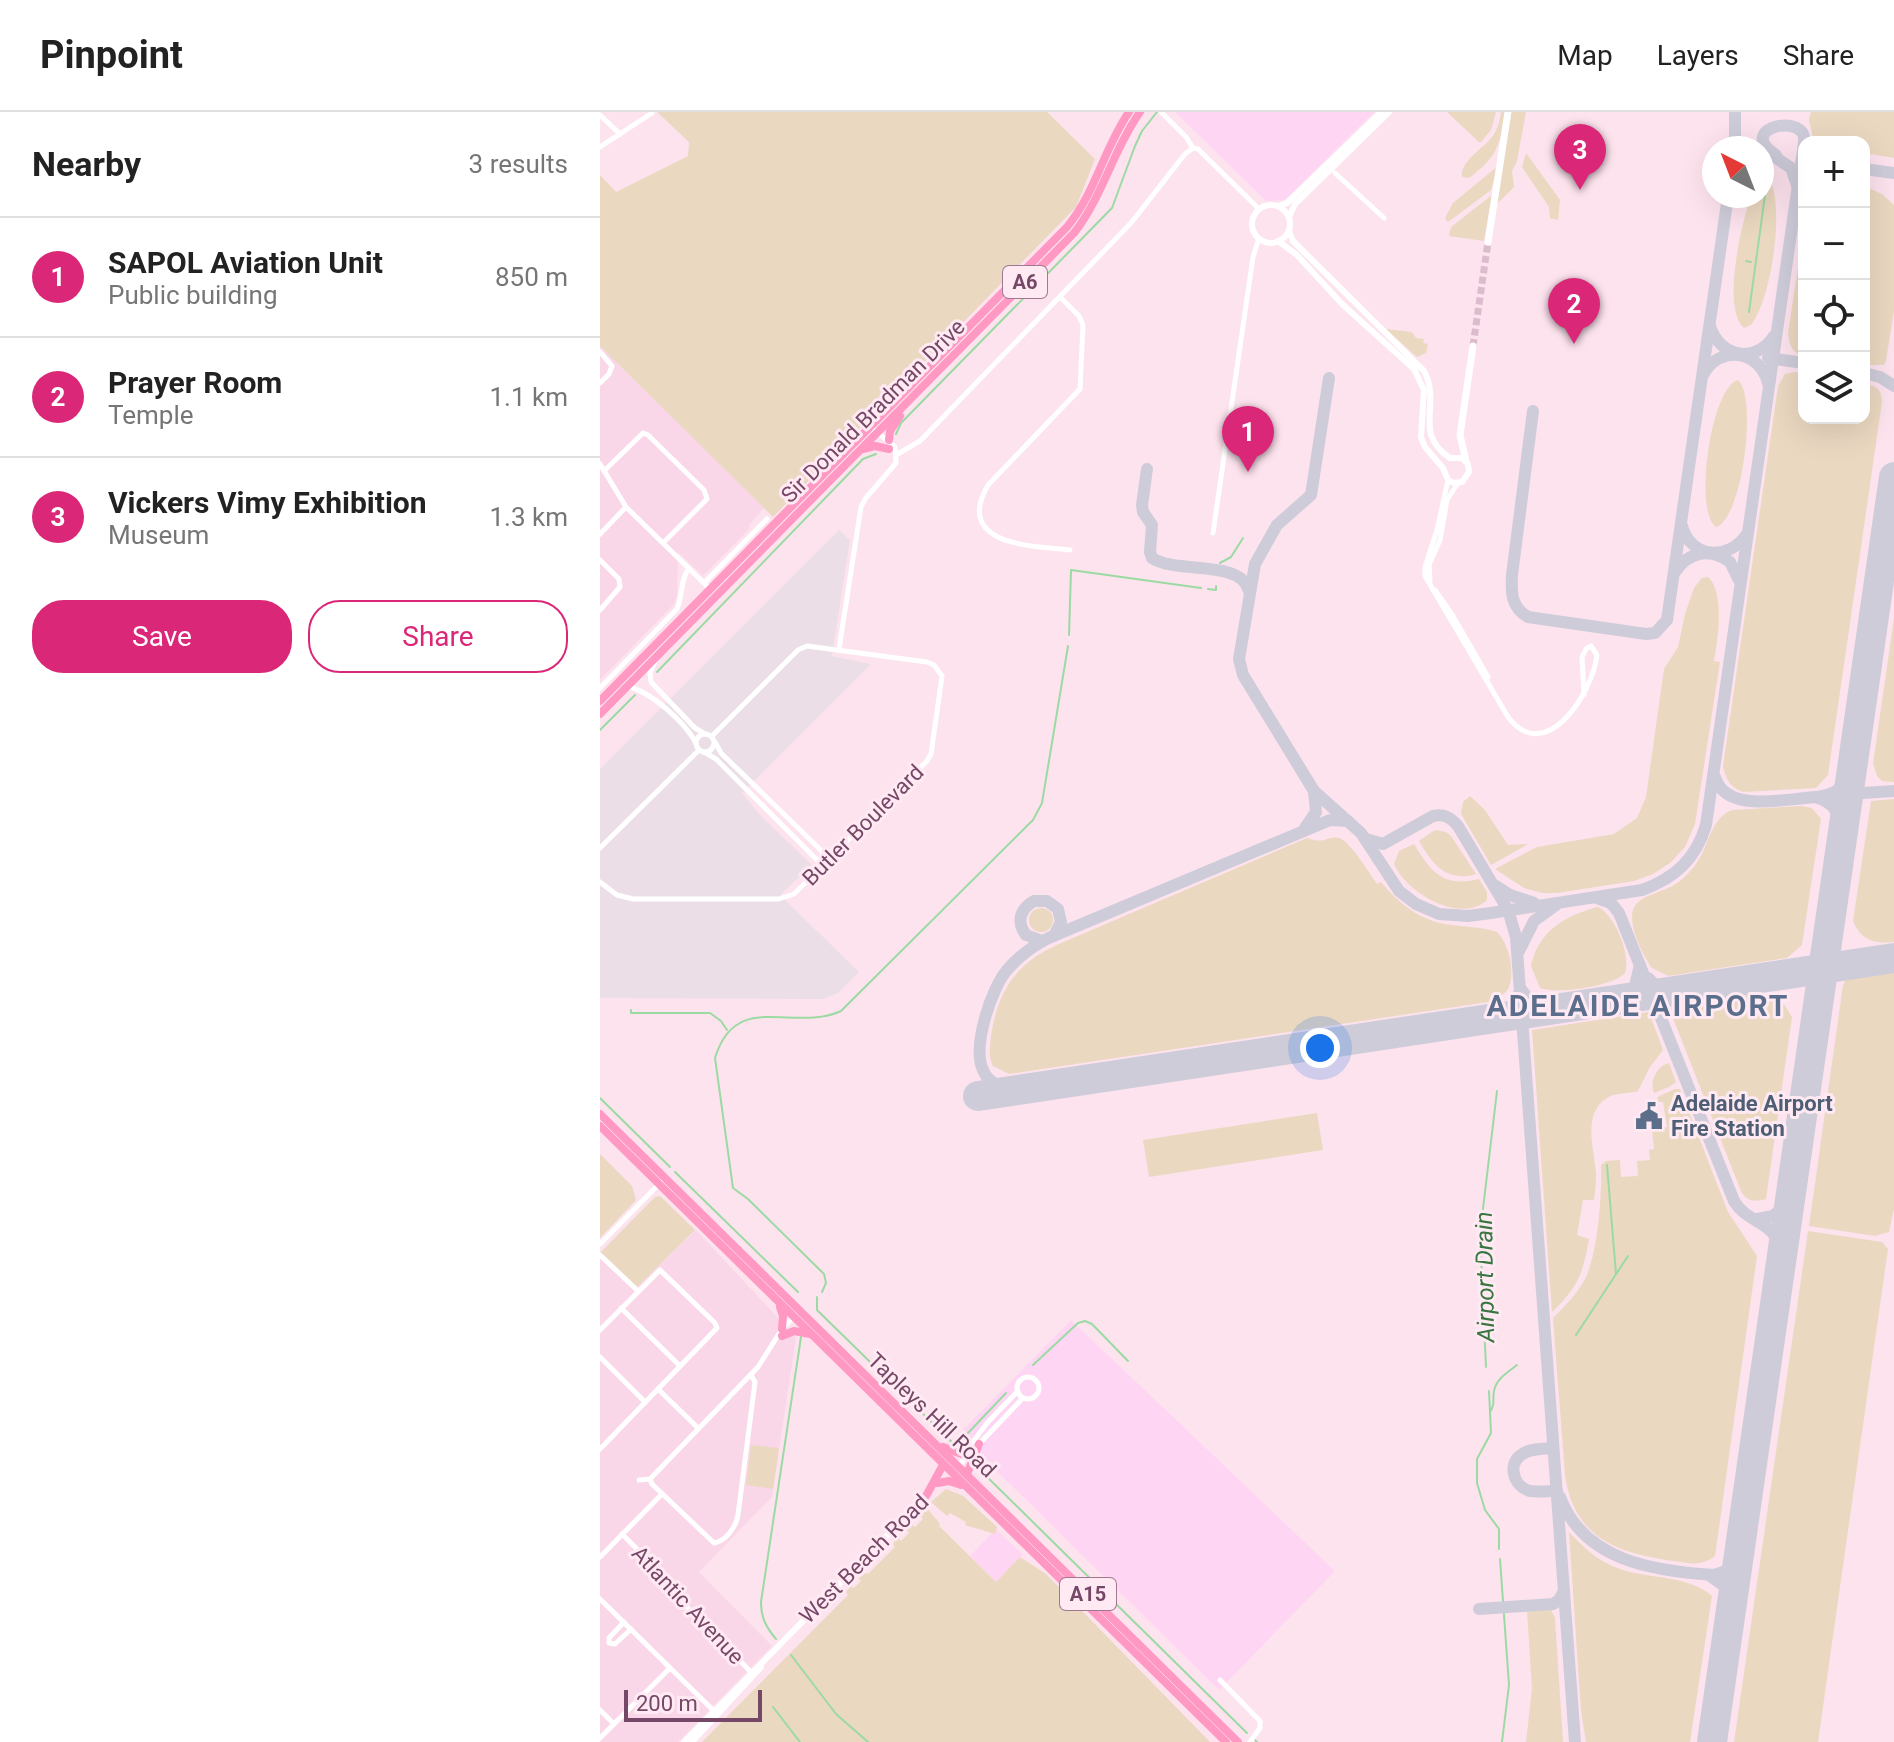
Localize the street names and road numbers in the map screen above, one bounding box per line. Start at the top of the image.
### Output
road number: A6 [1003,266,1047,298]
street label: Sir Donald Bradman Drive [776,314,970,508]
street label: Butler Boulevard [797,759,929,891]
street label: Tapleys Hill Road [863,1348,1001,1482]
street label: West Beach Road [794,1489,934,1629]
street label: Atlantic Avenue [627,1541,749,1669]
road number: A15 [1060,1578,1116,1610]

